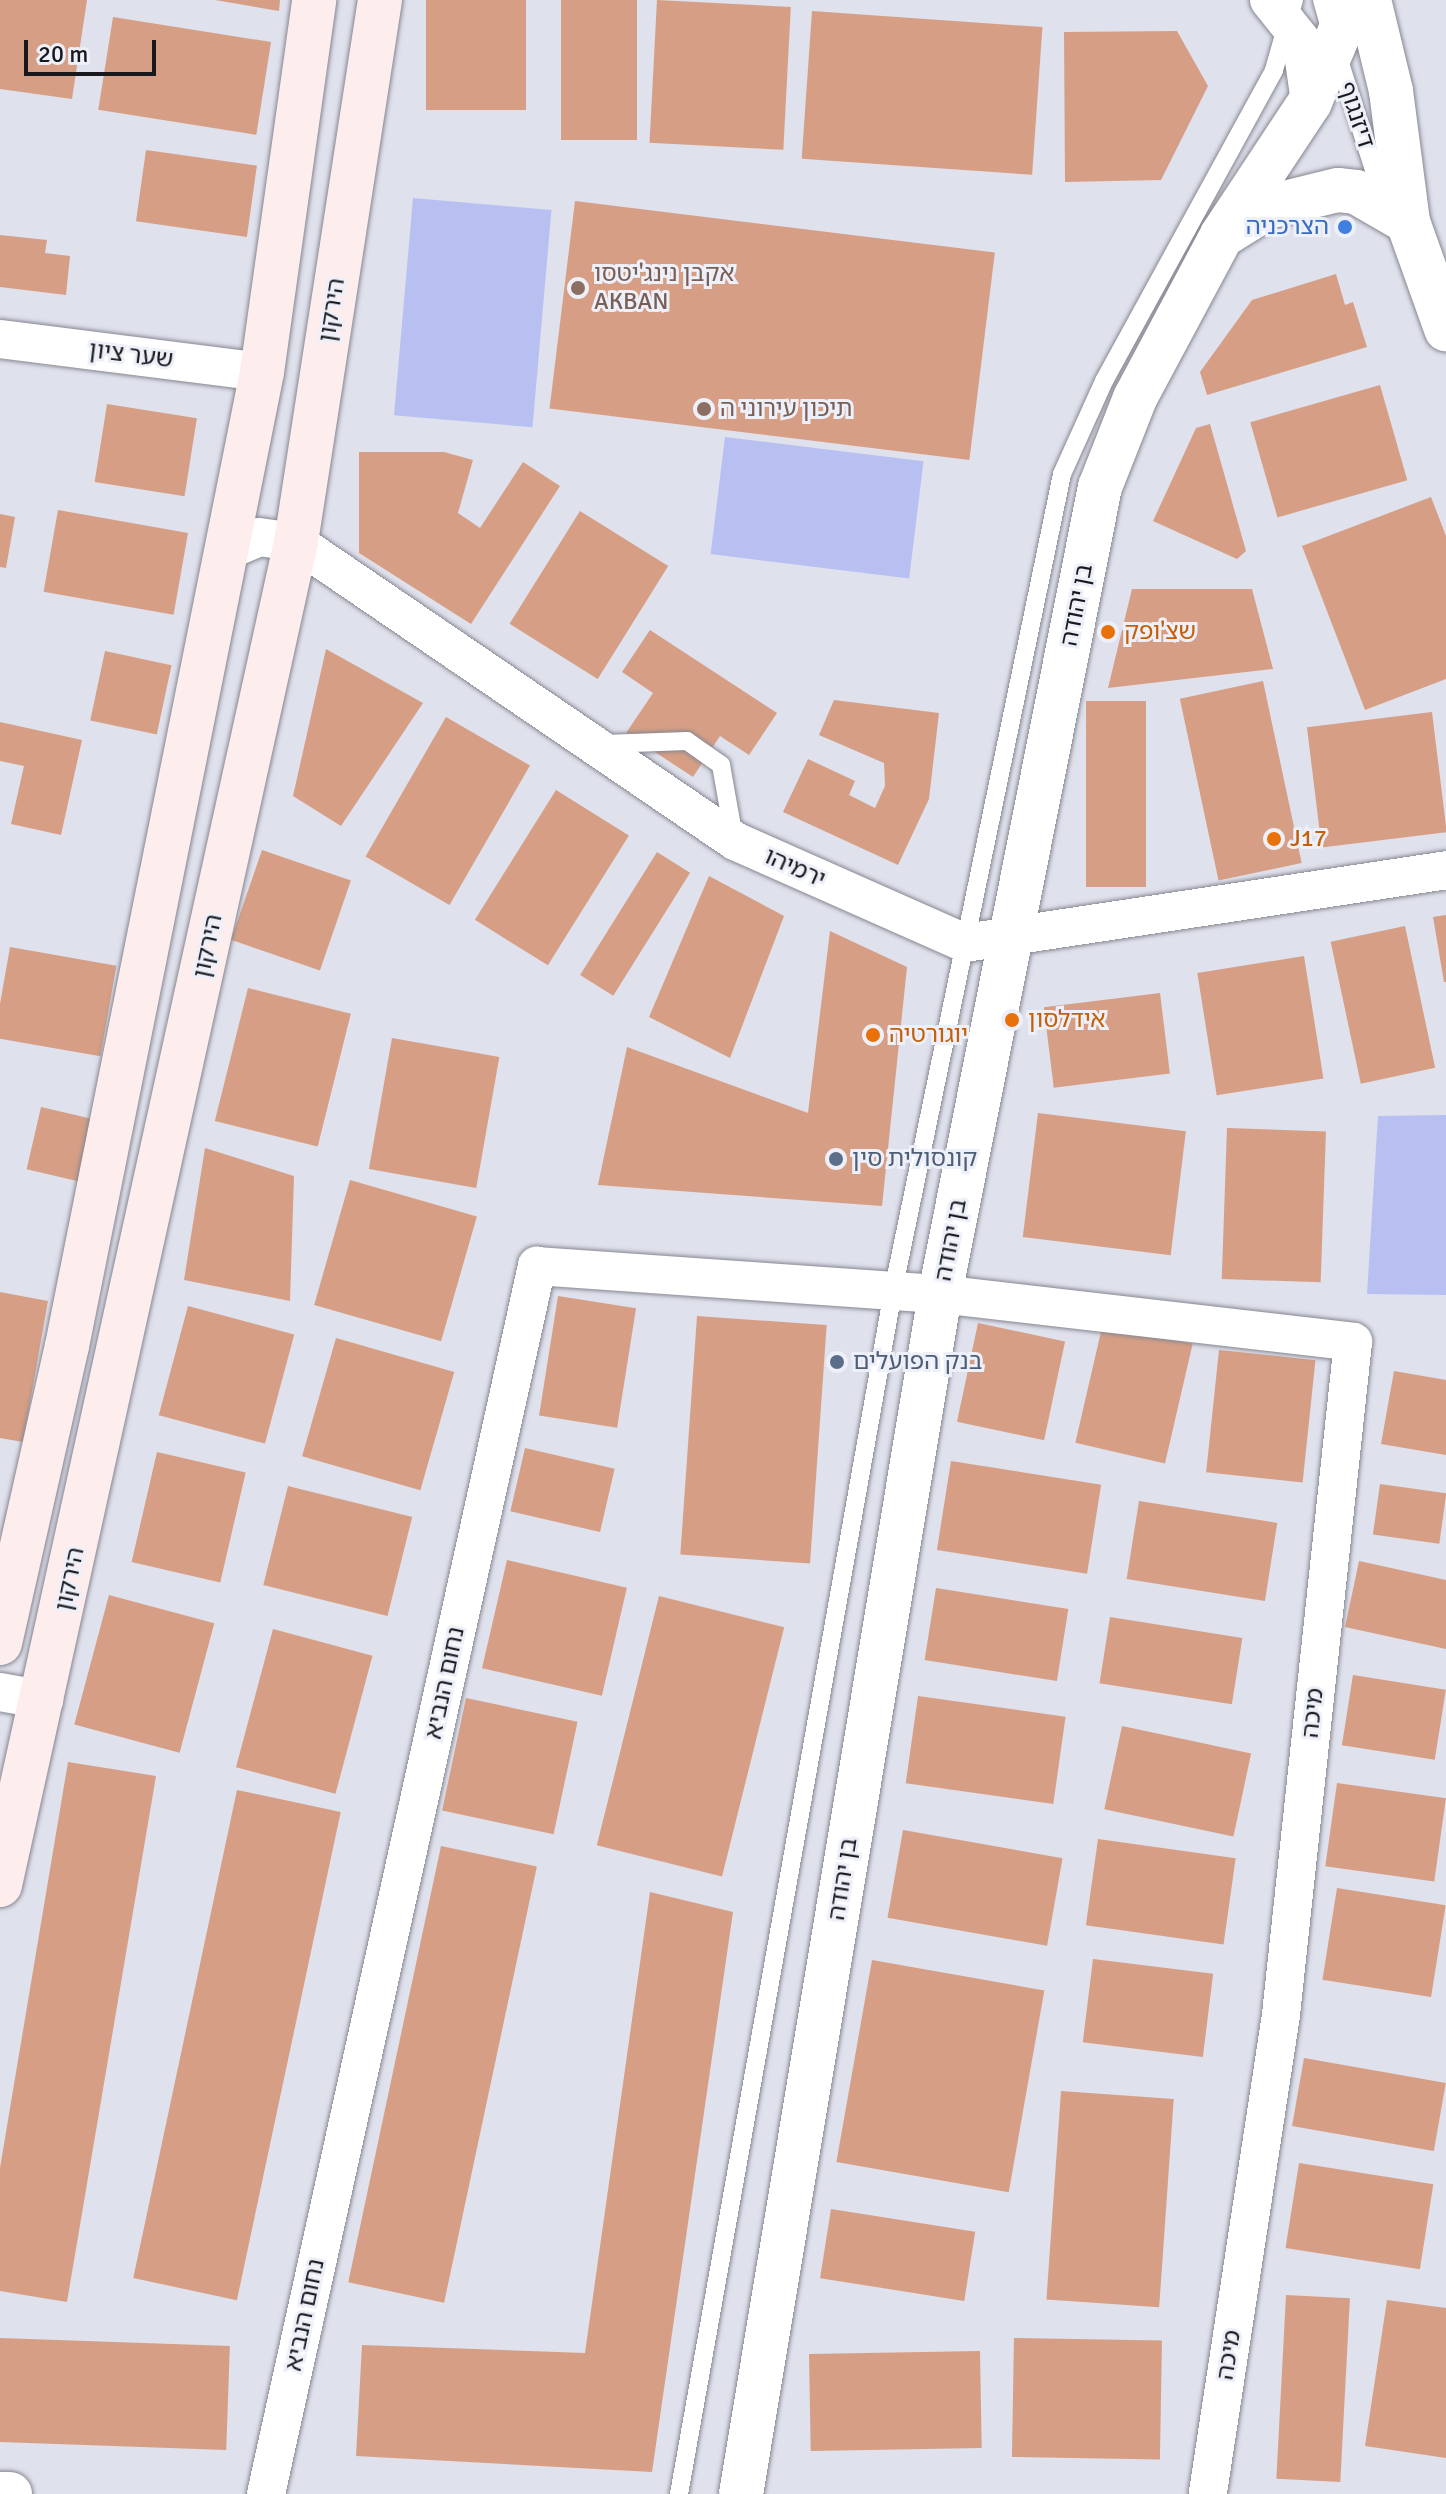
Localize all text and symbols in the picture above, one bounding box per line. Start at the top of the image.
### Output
scale bar [28,24,160,74]
text: 20 m [38,39,88,69]
street label: דיזנגוף [1332,78,1380,152]
place label: הצרכניה [1246,213,1329,241]
marker: הצרכניה [1336,218,1354,236]
place label: אקבן נינג'יטסו AKBAN [594,260,735,316]
street label: הירקון [313,276,351,344]
marker: אקבן נינג'יטסו AKBAN [569,279,587,297]
street label: שער ציון [87,336,175,374]
place label: תיכון עירוני ה [720,395,853,423]
marker: תיכון עירוני ה [695,400,713,418]
street label: בן יהודה [1055,561,1099,649]
place label: שצ'ופק [1124,618,1196,646]
marker: שצ'ופק [1099,623,1117,641]
place label: J17 [1290,825,1327,853]
marker: J17 [1265,830,1283,848]
street label: ירמיהו [760,842,830,894]
street label: הירקון [187,912,229,980]
place label: אידלסון [1028,1006,1105,1034]
marker: אידלסון [1003,1011,1021,1029]
place label: יוגורטיה [889,1021,968,1049]
marker: יוגורטיה [864,1026,882,1044]
place label: קונסולית סין [852,1145,977,1173]
marker: קונסולית סין [827,1150,845,1168]
street label: בן יהודה [929,1196,973,1284]
place label: בנק הפועלים [853,1348,982,1376]
marker: בנק הפועלים [828,1353,846,1371]
street label: הירקון [49,1545,91,1613]
street label: נחום הנביא [419,1624,471,1742]
street label: מיכה [1296,1687,1330,1739]
street label: בן יהודה [822,1836,864,1922]
street label: נחום הנביא [279,2256,331,2374]
street label: מיכה [1211,2328,1247,2382]

